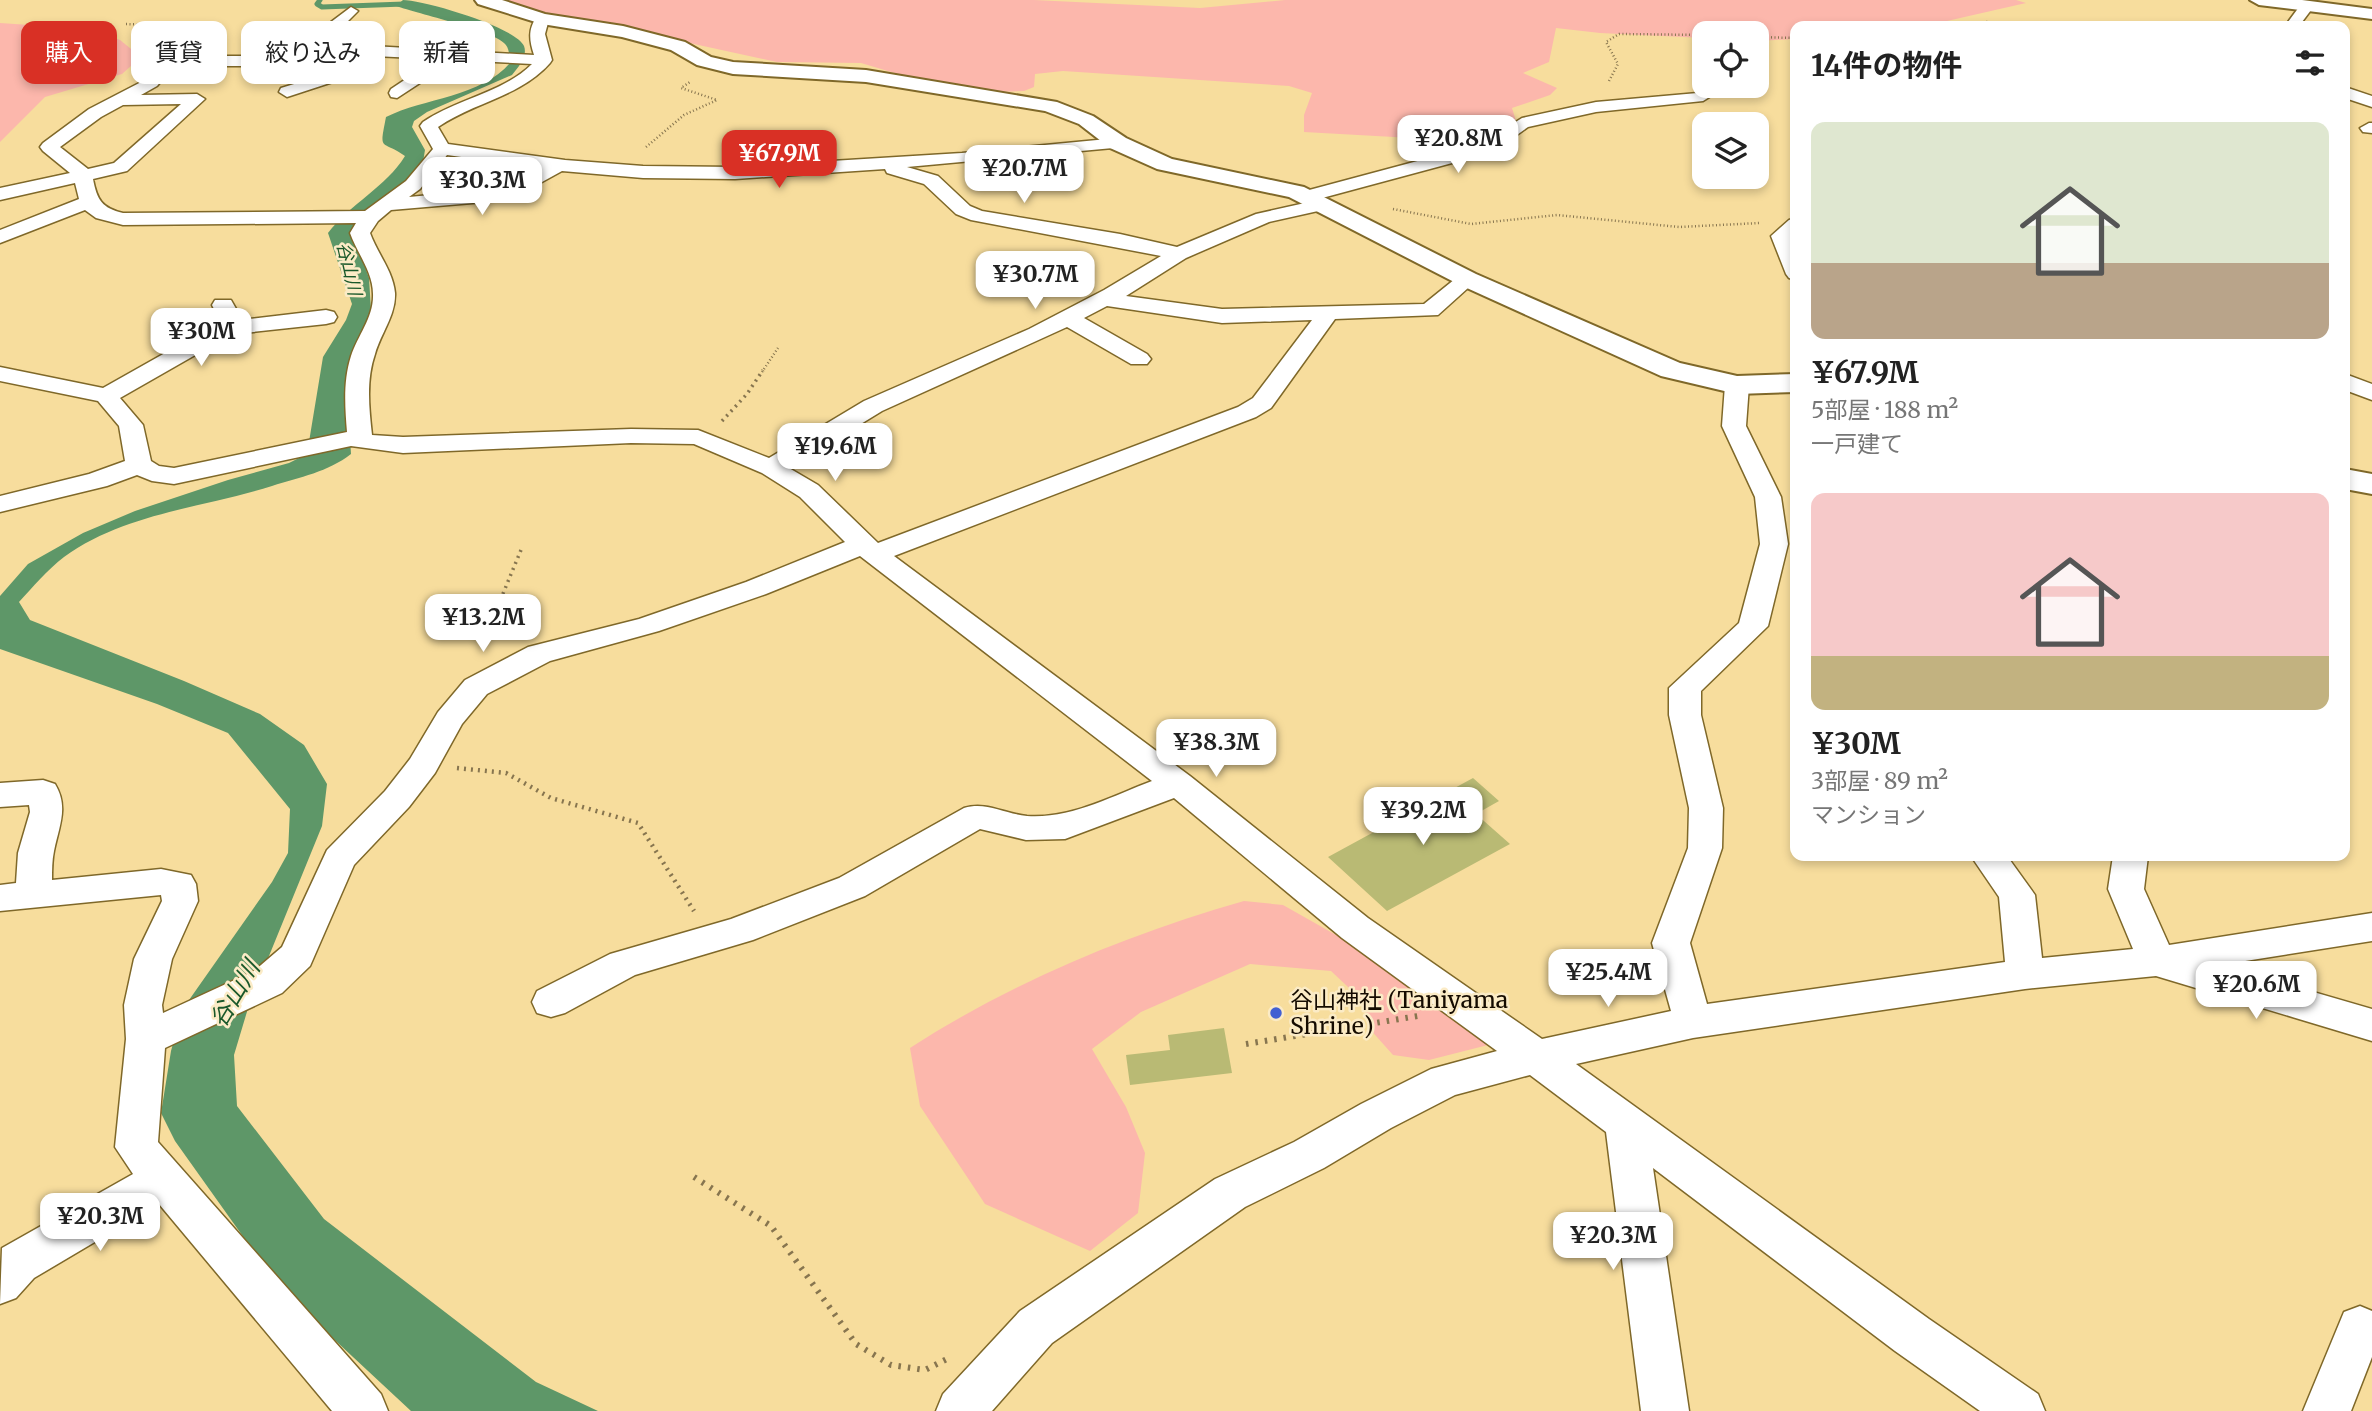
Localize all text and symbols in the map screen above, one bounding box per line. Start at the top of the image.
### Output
chip: 購入 [21,21,117,84]
chip: 賃貸 [131,21,227,84]
chip: 絞り込み [241,21,385,84]
chip: 新着 [399,21,495,84]
map controls [1692,21,1769,189]
button: locate [1692,21,1769,98]
icon: filters [2291,44,2329,82]
text: 14件の物件 [1811,46,1962,84]
button: layers [1692,112,1769,189]
pin: ¥20.8M [1401,116,1515,175]
text: ¥20.8M [1413,123,1503,152]
pin: ¥67.9M [722,130,836,190]
text: ¥67.9M [738,138,820,167]
pin: ¥20.7M [967,146,1081,205]
text: ¥20.7M [981,153,1067,182]
pin: ¥30.3M [425,158,539,217]
text: ¥30.3M [438,165,526,194]
icon: home [2007,168,2133,294]
water label: 谷山川 [332,240,367,300]
pin: ¥30.7M [978,252,1092,311]
text: ¥30.7M [992,259,1078,288]
pin: ¥30M [160,308,242,368]
text: ¥30M [167,316,235,345]
text: ¥67.9M [1811,353,1919,391]
text: 5部屋 · 188 m² [1811,395,1958,424]
pin: ¥19.6M [778,424,892,483]
text: 一戸建て [1811,429,1903,458]
text: ¥19.6M [793,431,877,460]
icon: home [2007,539,2133,665]
pin: ¥13.2M [426,594,540,654]
text: ¥13.2M [441,602,525,631]
pin: ¥38.3M [1159,720,1273,779]
text: ¥30M [1811,724,1901,762]
text: ¥38.3M [1172,727,1260,756]
text: 3部屋 · 89 m² [1811,766,1948,795]
pin: ¥39.2M [1366,788,1480,847]
text: ¥39.2M [1380,795,1466,824]
text: マンション [1811,800,1926,829]
pin: ¥25.4M [1551,950,1665,1009]
water label: 谷山川 [203,952,268,1033]
text: ¥25.4M [1564,957,1652,986]
pin: ¥20.6M [2199,962,2313,1021]
text: ¥20.6M [2212,969,2300,998]
place label: 谷山神社 (Taniyama Shrine) [1290,985,1508,1040]
marker: 谷山神社 (Taniyama Shrine) [1268,1005,1284,1021]
pin: ¥20.3M [43,1194,157,1253]
text: ¥20.3M [56,1201,144,1230]
pin: ¥20.3M [1556,1212,1670,1272]
text: ¥20.3M [1569,1220,1657,1249]

